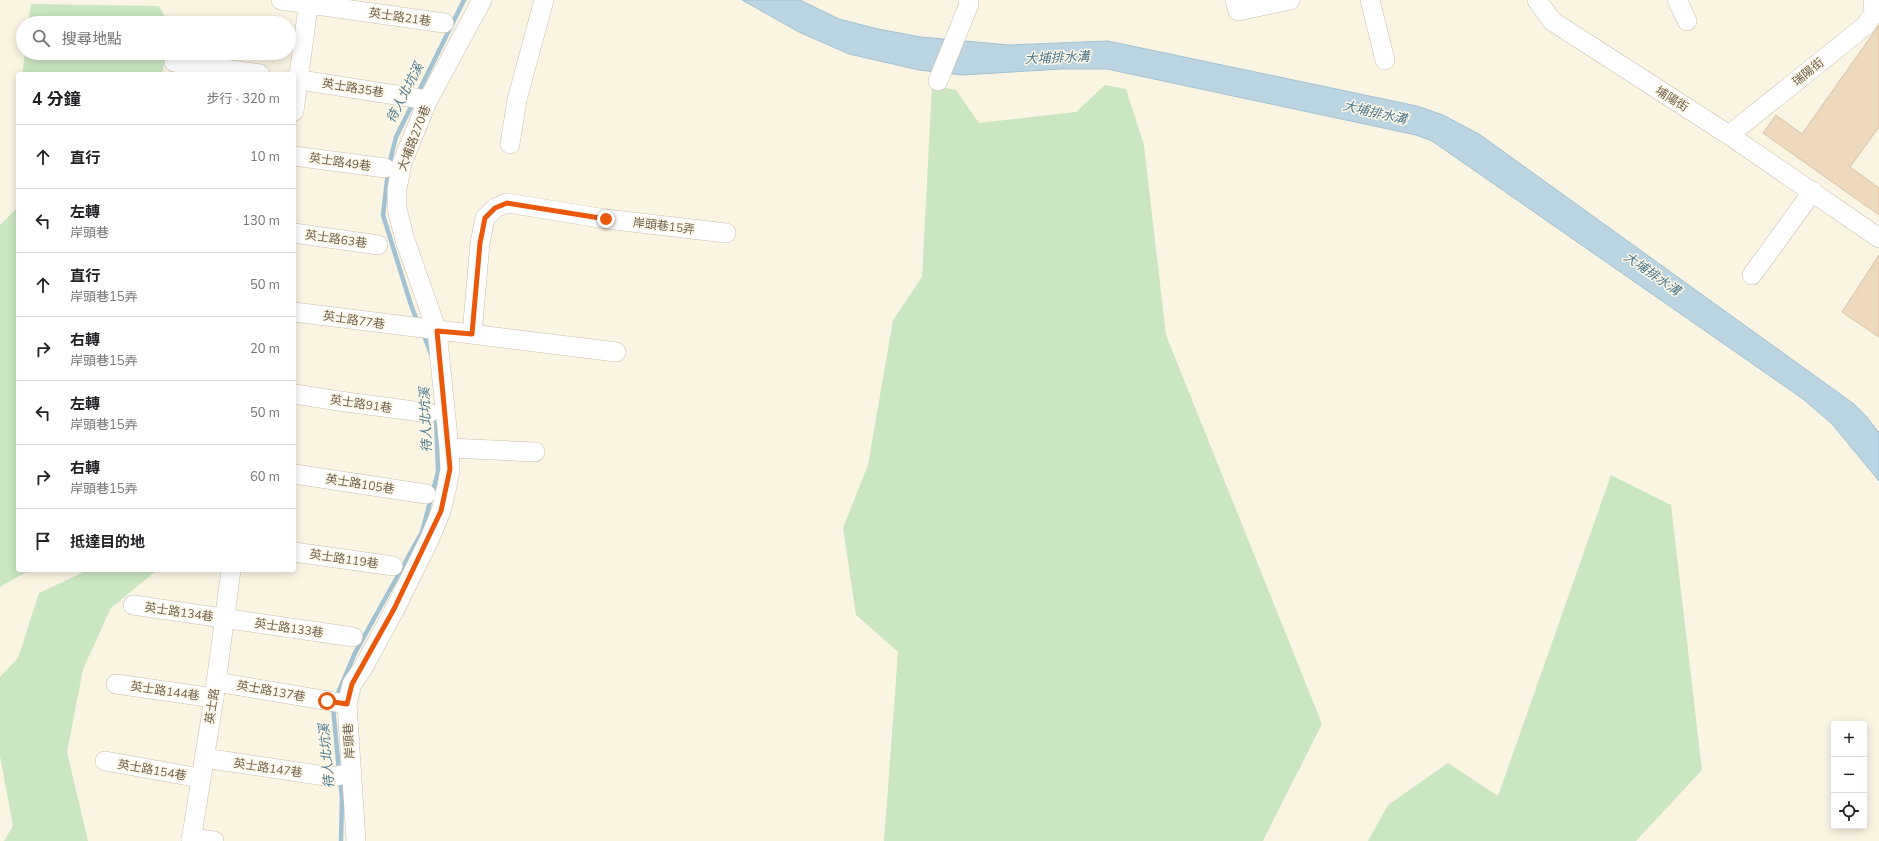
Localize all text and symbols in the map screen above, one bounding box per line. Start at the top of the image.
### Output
street label: 英士路21巷 [368,5,432,29]
search box [16,16,296,60]
icon: search [30,27,52,49]
text: 搜尋地點 [62,29,122,49]
water label: 大埔排水溝 [1024,48,1092,68]
street label: 瑞陽街 [1789,54,1827,90]
water label: 待人北坑溪 [382,58,429,126]
street label: 英士路35巷 [321,75,385,101]
street label: 埔陽街 [1652,83,1692,115]
text: 4 分鐘 [32,88,81,111]
text: 步行 · 320 m [206,90,280,108]
water label: 大埔排水溝 [1341,97,1411,130]
street label: 大埔路270巷 [394,103,434,173]
icon: ahead [32,146,54,168]
text: 直行 [70,148,100,168]
text: 10 m [250,148,280,166]
street label: 英士路49巷 [308,150,372,174]
text: 左轉 [70,202,100,222]
icon: left [32,210,54,232]
route end [597,210,615,228]
text: 130 m [242,212,280,230]
street label: 岸頭巷15弄 [632,214,696,238]
text: 岸頭巷 [70,224,109,242]
street label: 英士路63巷 [304,227,368,251]
water label: 大埔排水溝 [1620,248,1685,301]
text: 直行 [70,266,100,286]
icon: ahead [32,274,54,296]
text: 50 m [250,276,280,294]
text: 岸頭巷15弄 [70,288,138,306]
street label: 英士路77巷 [322,308,386,332]
text: 右轉 [70,330,100,350]
icon: right [32,338,54,360]
text: 20 m [250,340,280,358]
text: 岸頭巷15弄 [70,352,138,370]
water label: 待人北坑溪 [416,385,436,453]
street label: 英士路91巷 [329,392,393,416]
text: 左轉 [70,394,100,414]
icon: left [32,402,54,424]
text: 50 m [250,404,280,422]
text: 岸頭巷15弄 [70,416,138,434]
text: 右轉 [70,458,100,478]
icon: right [32,466,54,488]
text: 60 m [250,468,280,486]
street label: 英士路105巷 [324,471,396,497]
text: 岸頭巷15弄 [70,480,138,498]
icon: arrive [32,530,54,552]
text: 抵達目的地 [70,532,145,552]
street label: 英士路119巷 [308,546,380,572]
street label: 英士路134巷 [143,599,215,625]
street label: 英士路133巷 [253,615,325,641]
street label: 英士路137巷 [235,677,307,705]
street label: 英士路144巷 [129,678,201,704]
street label: 英士路 [201,687,223,725]
route start [318,692,336,710]
water label: 待人北坑溪 [315,721,339,789]
map controls [1831,721,1867,829]
button: + [1831,721,1867,757]
street label: 岸頭巷 [340,723,358,759]
street label: 英士路147巷 [232,755,304,781]
street label: 英士路154巷 [116,756,188,784]
button: − [1831,757,1867,793]
button: locate [1831,793,1867,829]

